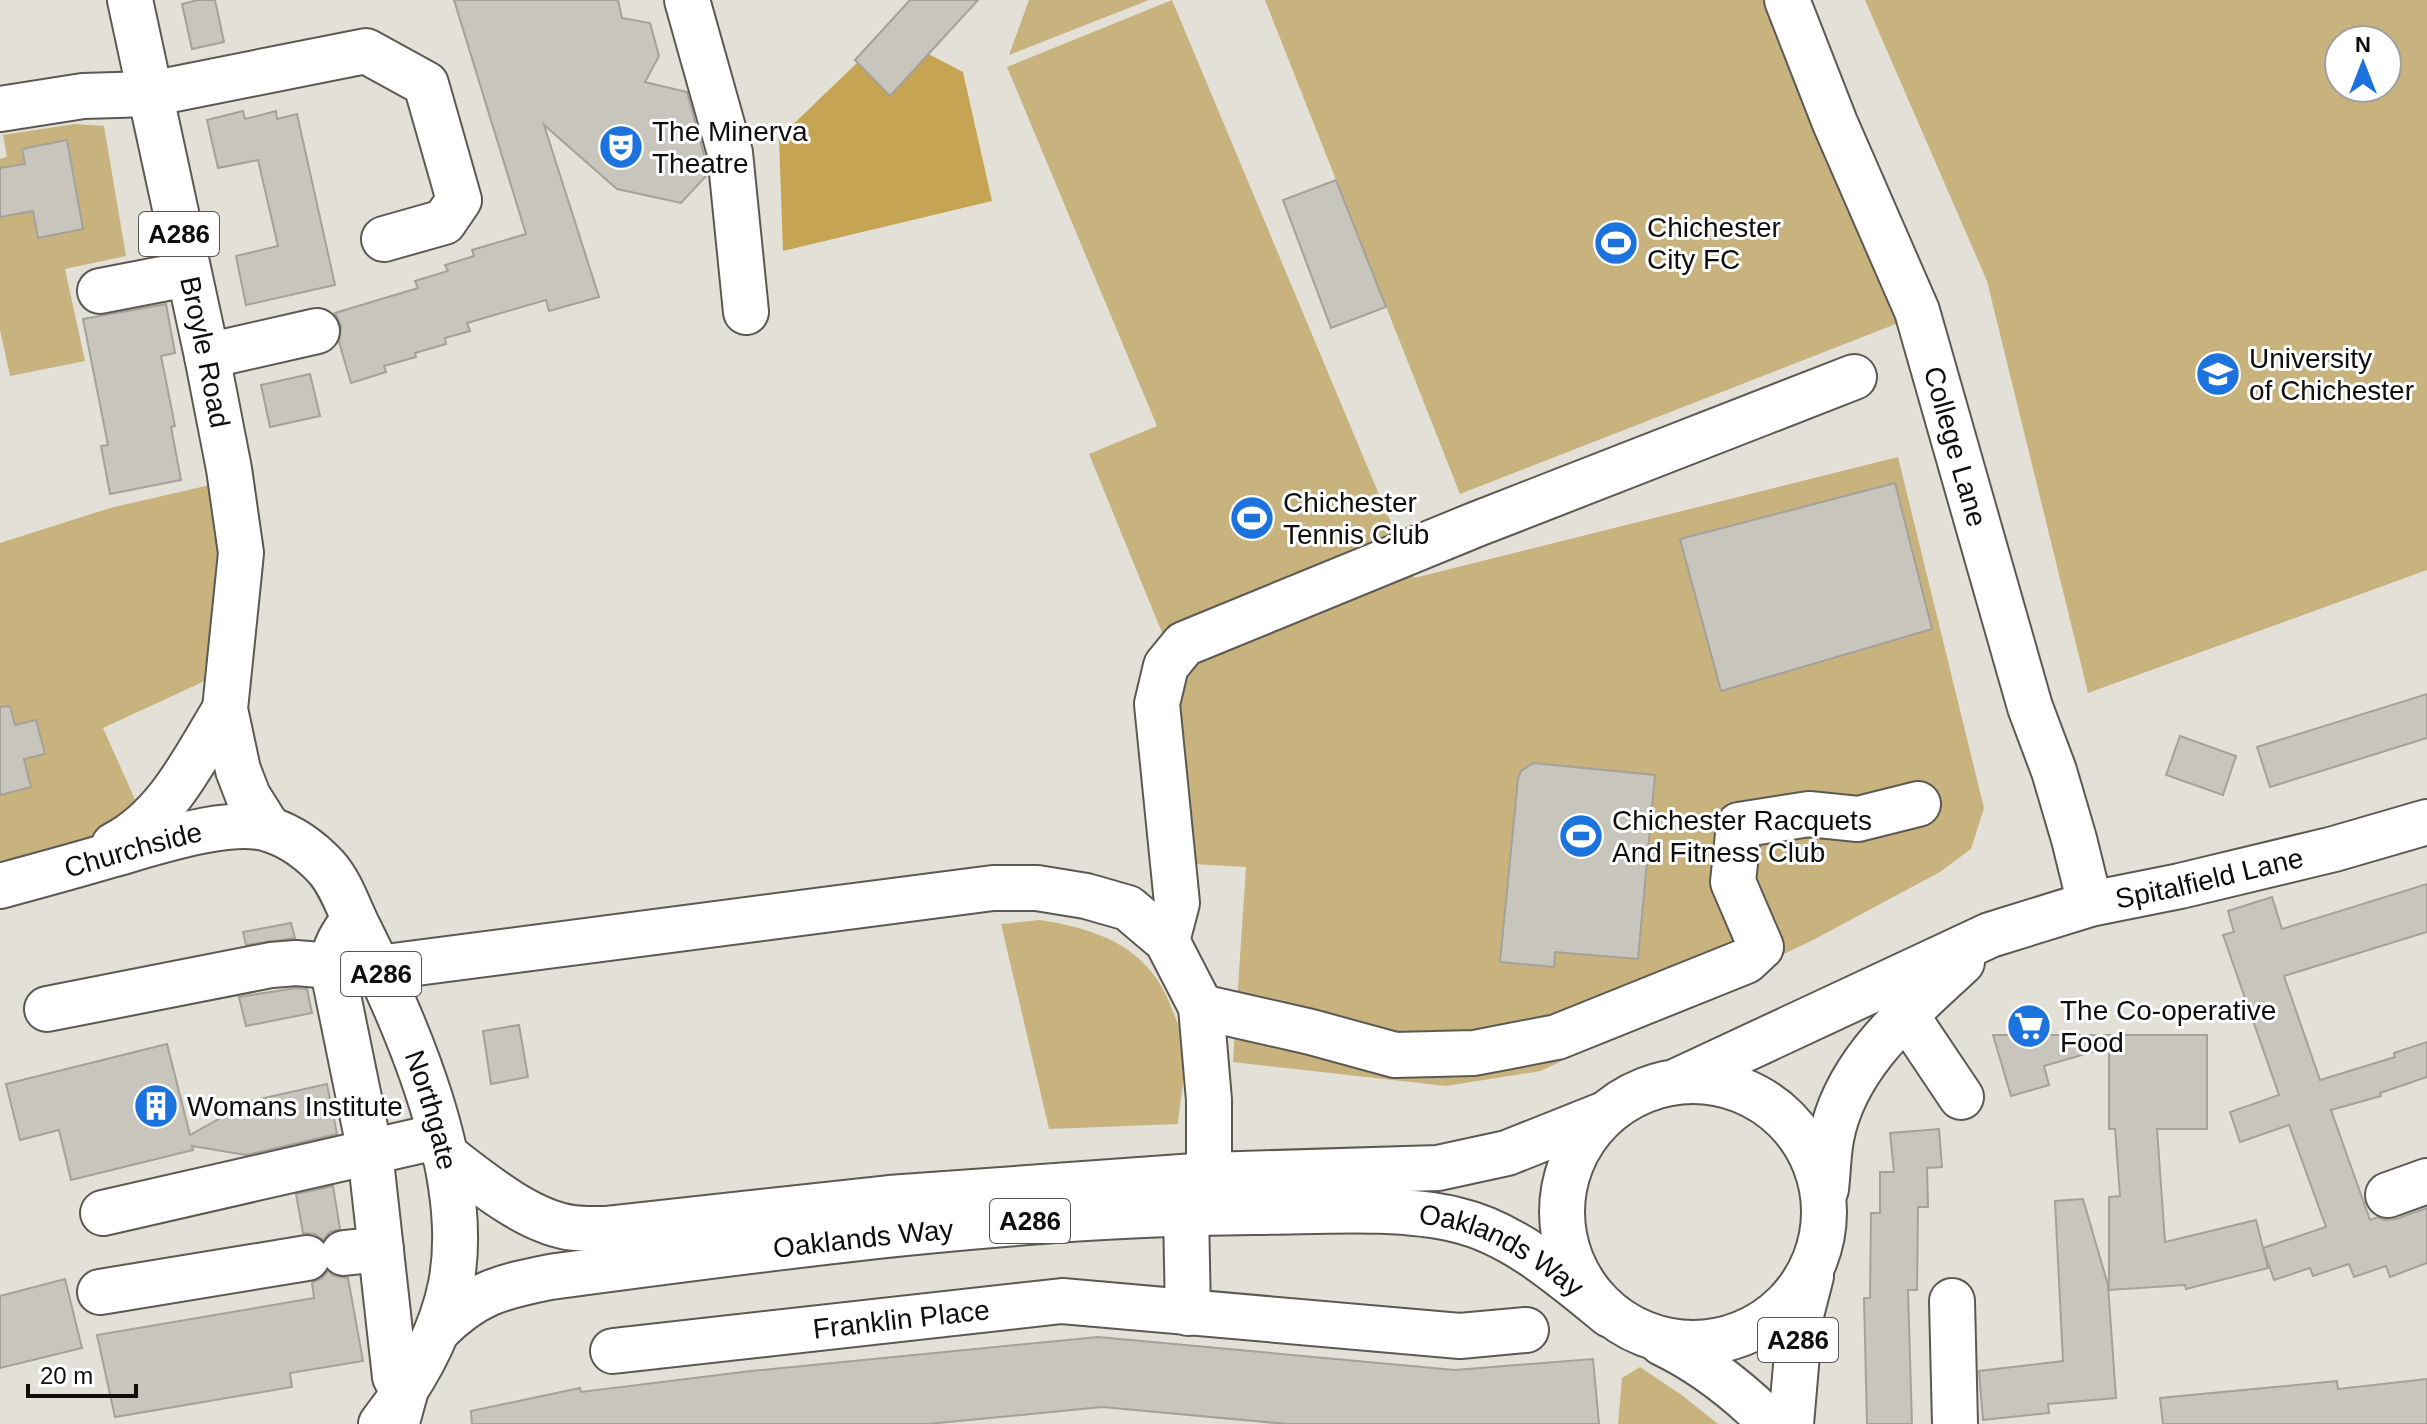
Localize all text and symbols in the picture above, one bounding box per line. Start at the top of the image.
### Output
north arrow [2323,24,2403,104]
text: N [2355,32,2371,57]
place label: The Minerva Theatre [652,116,808,179]
theatre icon: The Minerva Theatre [597,123,645,171]
road number: A286 [139,212,219,256]
place label: Chichester City FC [1647,212,1781,275]
sports icon: Chichester City FC [1592,219,1640,267]
street label: Broyle Road [174,273,236,431]
place label: University of Chichester [2249,343,2414,406]
school or university icon: University of Chichester [2194,350,2242,398]
street label: College Lane [1918,363,1993,530]
place label: Chichester Tennis Club [1283,487,1429,550]
sports icon: Chichester Tennis Club [1228,494,1276,542]
place label: Chichester Racquets And Fitness Club [1612,805,1872,868]
sports icon: Chichester Racquets And Fitness Club [1557,812,1605,860]
street label: Churchside [61,816,205,884]
street label: Spitalfield Lane [2113,842,2306,915]
road number: A286 [341,952,421,996]
place label: The Co-operative Food [2060,995,2276,1058]
supermarket icon: The Co-operative Food [2005,1002,2053,1050]
street label: Northgate [399,1046,463,1172]
building icon: Womans Institute [132,1082,180,1130]
place label: Womans Institute [187,1091,403,1122]
road number: A286 [990,1199,1070,1243]
street label: Oaklands Way [1417,1199,1589,1303]
street label: Oaklands Way [771,1213,955,1264]
street label: Franklin Place [811,1294,991,1345]
road number: A286 [1758,1318,1838,1362]
scale bar [28,1348,136,1398]
text: 20 m [40,1362,93,1389]

